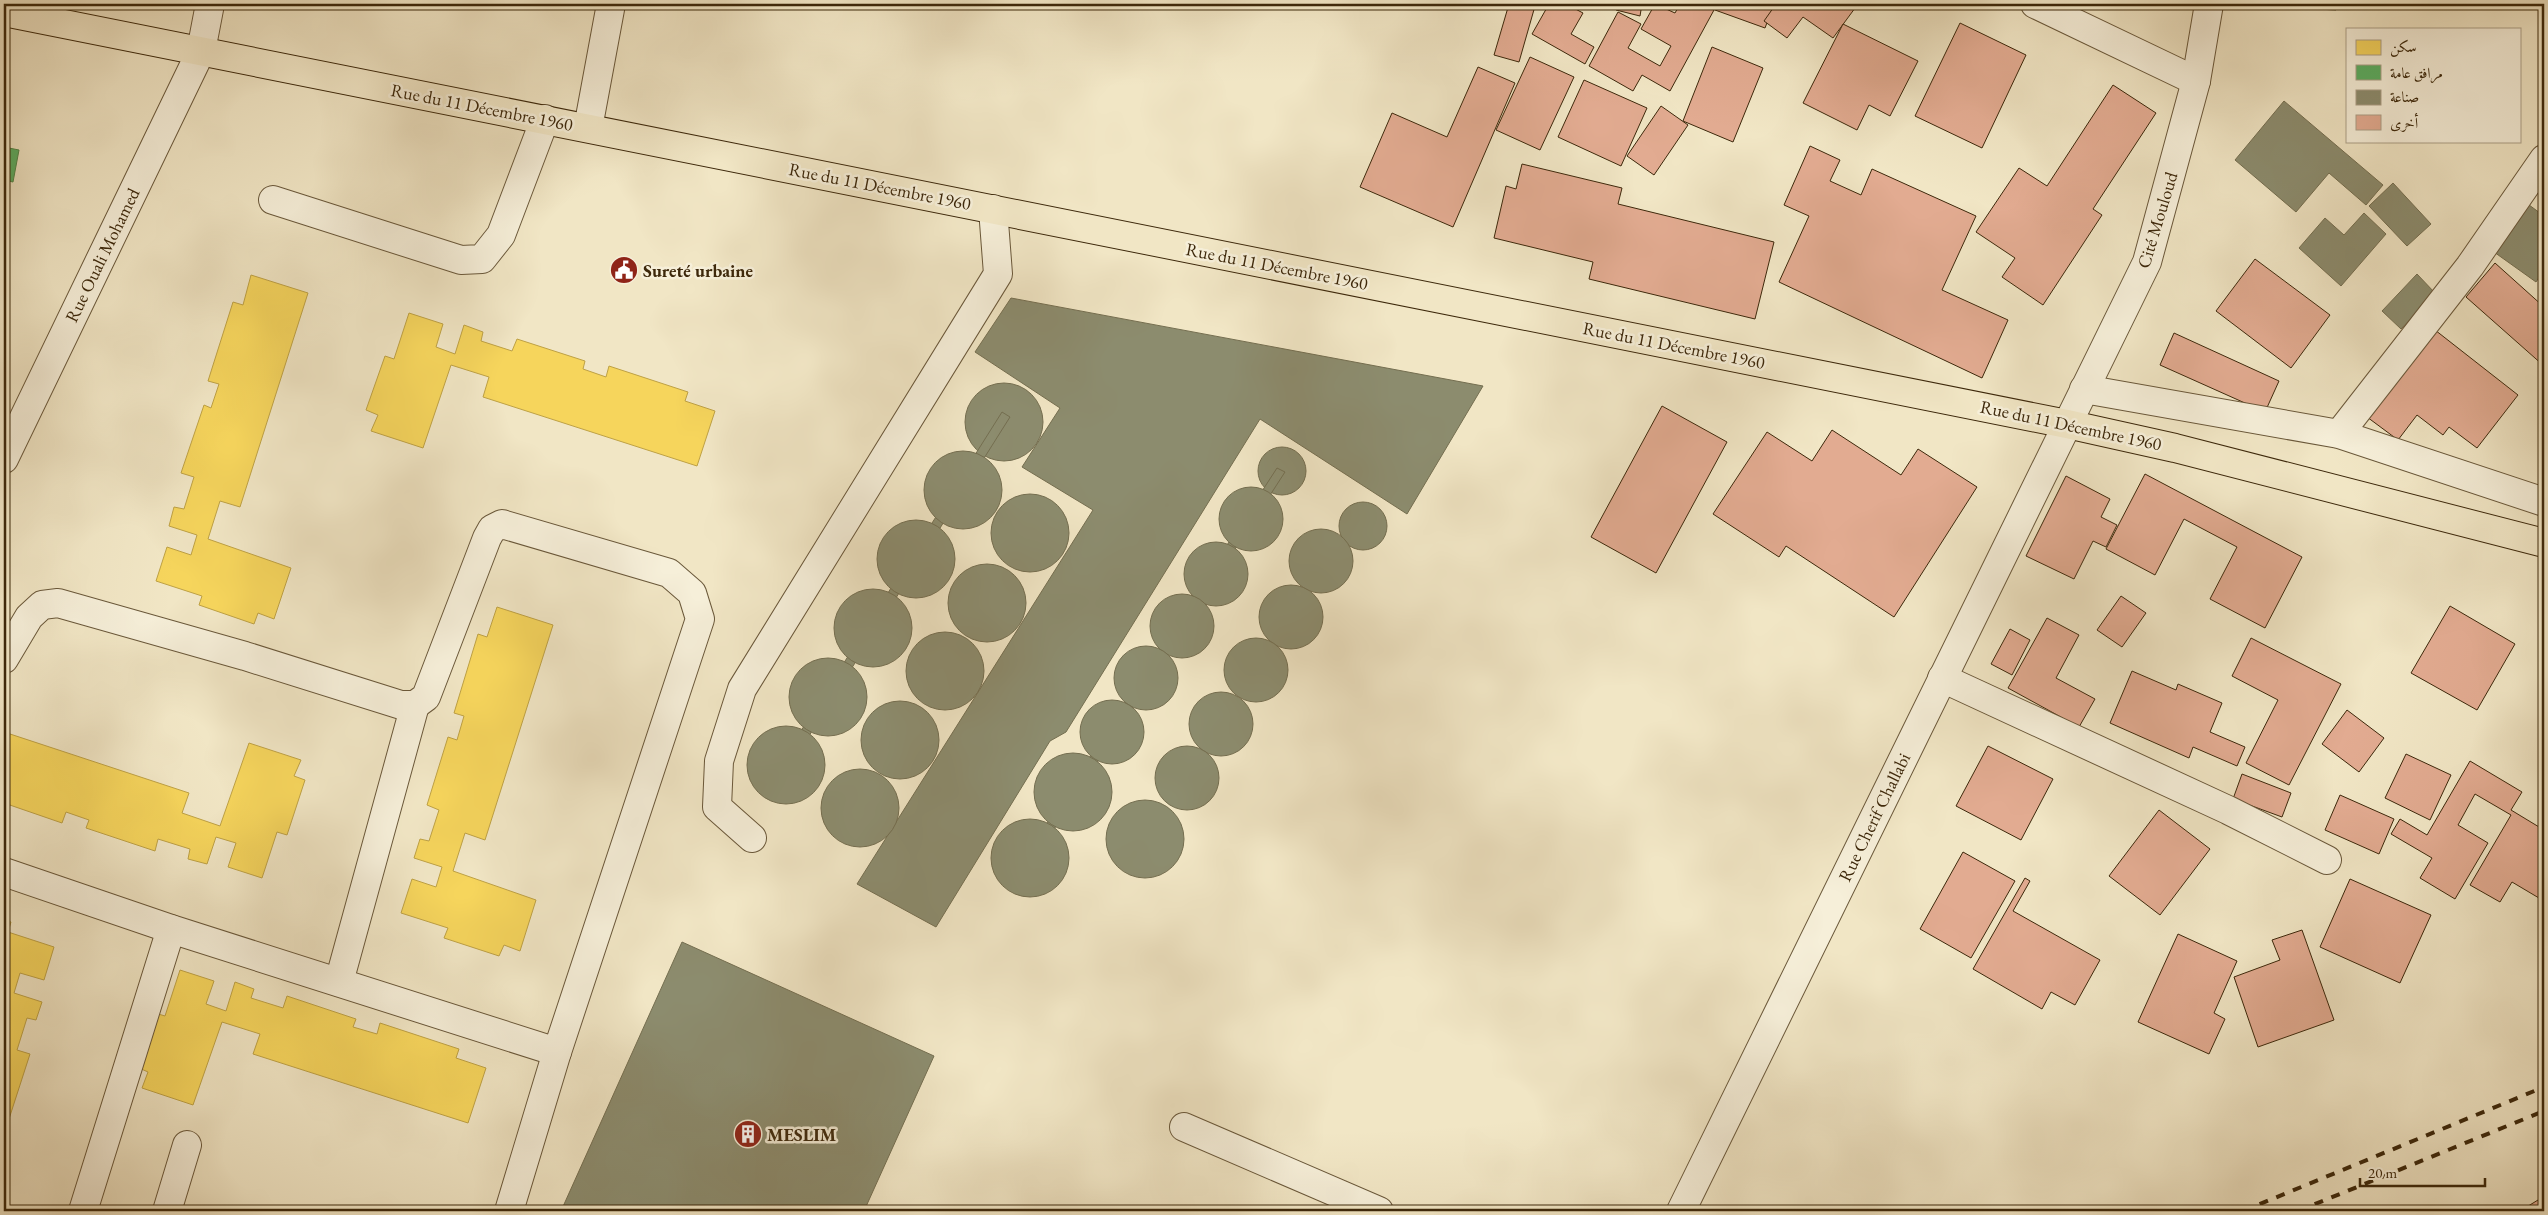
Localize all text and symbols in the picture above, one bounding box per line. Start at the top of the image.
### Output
legend [2346,28,2520,142]
text: سكن [2390,37,2417,57]
text: مرافق عامة [2390,63,2443,84]
street label: Rue du 11 Décembre 1960 [389,78,575,136]
text: صناعة [2390,87,2419,106]
text: أخرى [2390,112,2419,132]
street label: Rue du 11 Décembre 1960 [787,157,973,215]
street label: Cité Mouloud [2131,168,2183,271]
street label: Rue Ouali Mohamed [60,183,145,326]
street label: Rue du 11 Décembre 1960 [1184,237,1370,295]
public building icon: Sureté urbaine [609,255,639,285]
place label: Sureté urbaine [643,259,754,282]
street label: Rue du 11 Décembre 1960 [1581,316,1767,374]
street label: Rue du 11 Décembre 1960 [1978,395,2164,456]
street label: Rue Cherif Challabi [1833,748,1915,885]
building icon: MESLIM [733,1119,763,1149]
place label: MESLIM [767,1123,837,1146]
scale bar [2360,1155,2486,1187]
text: 20 m [2368,1163,2397,1182]

